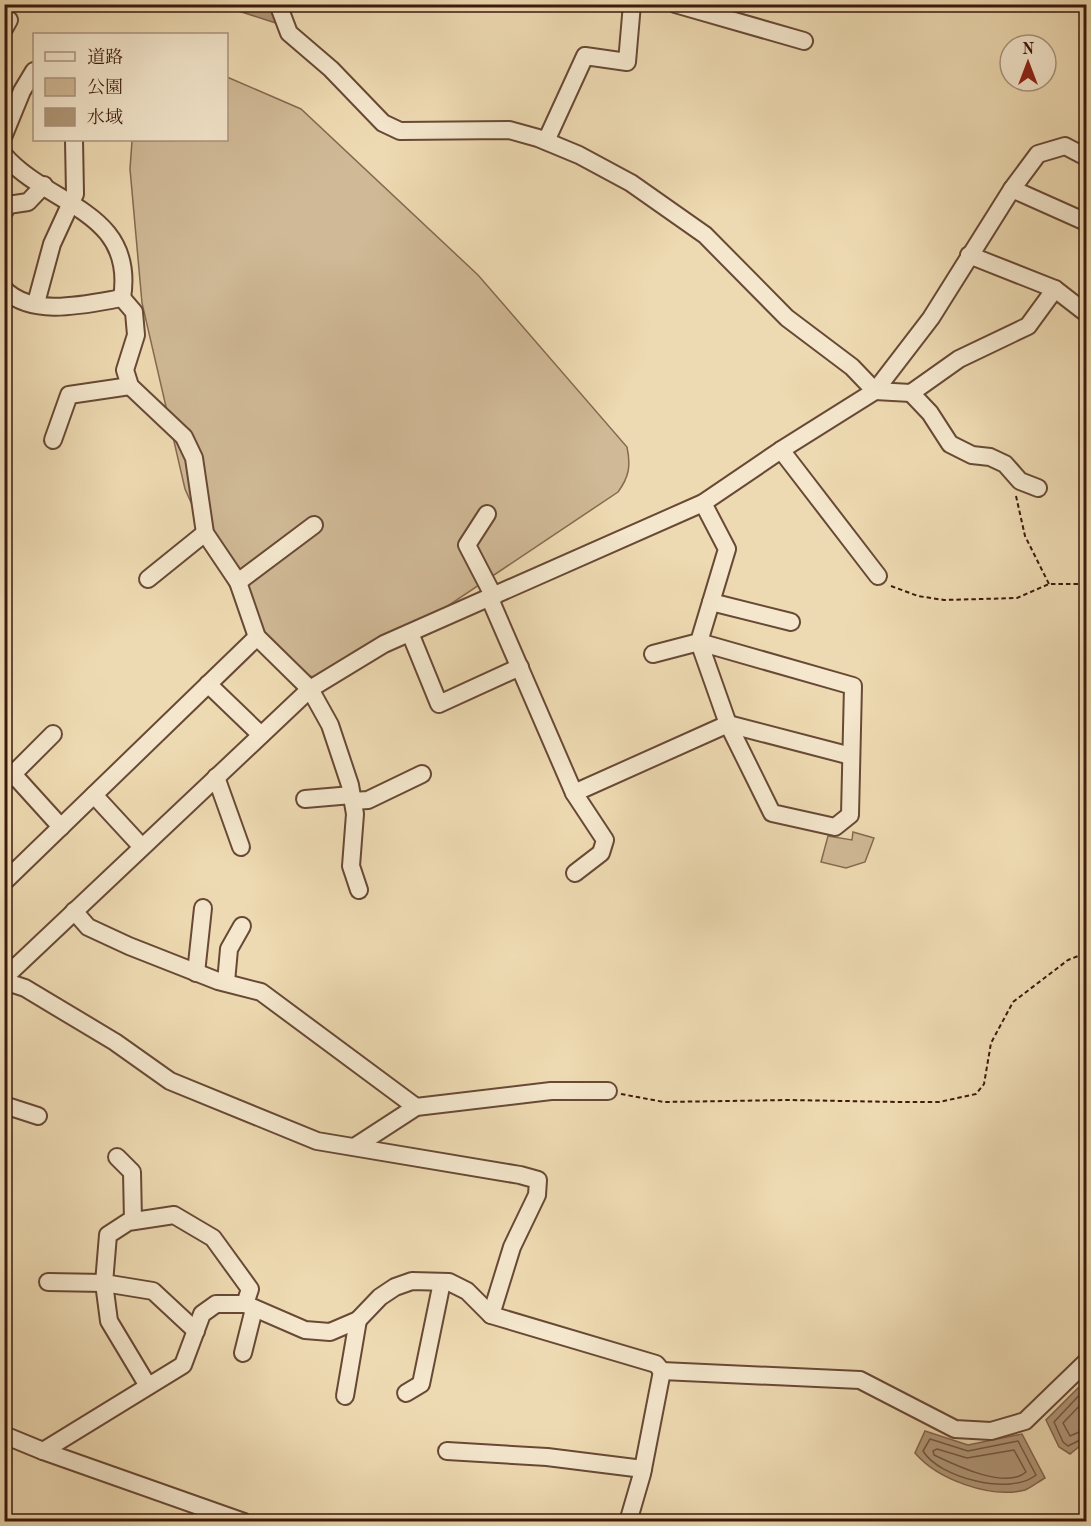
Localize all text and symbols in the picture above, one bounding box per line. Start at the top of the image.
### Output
legend [33,33,228,141]
north arrow [998,33,1058,93]
text: N [1022,42,1035,58]
text: 道路 [87,47,123,67]
text: 公園 [87,78,123,97]
text: 水域 [87,107,123,127]

